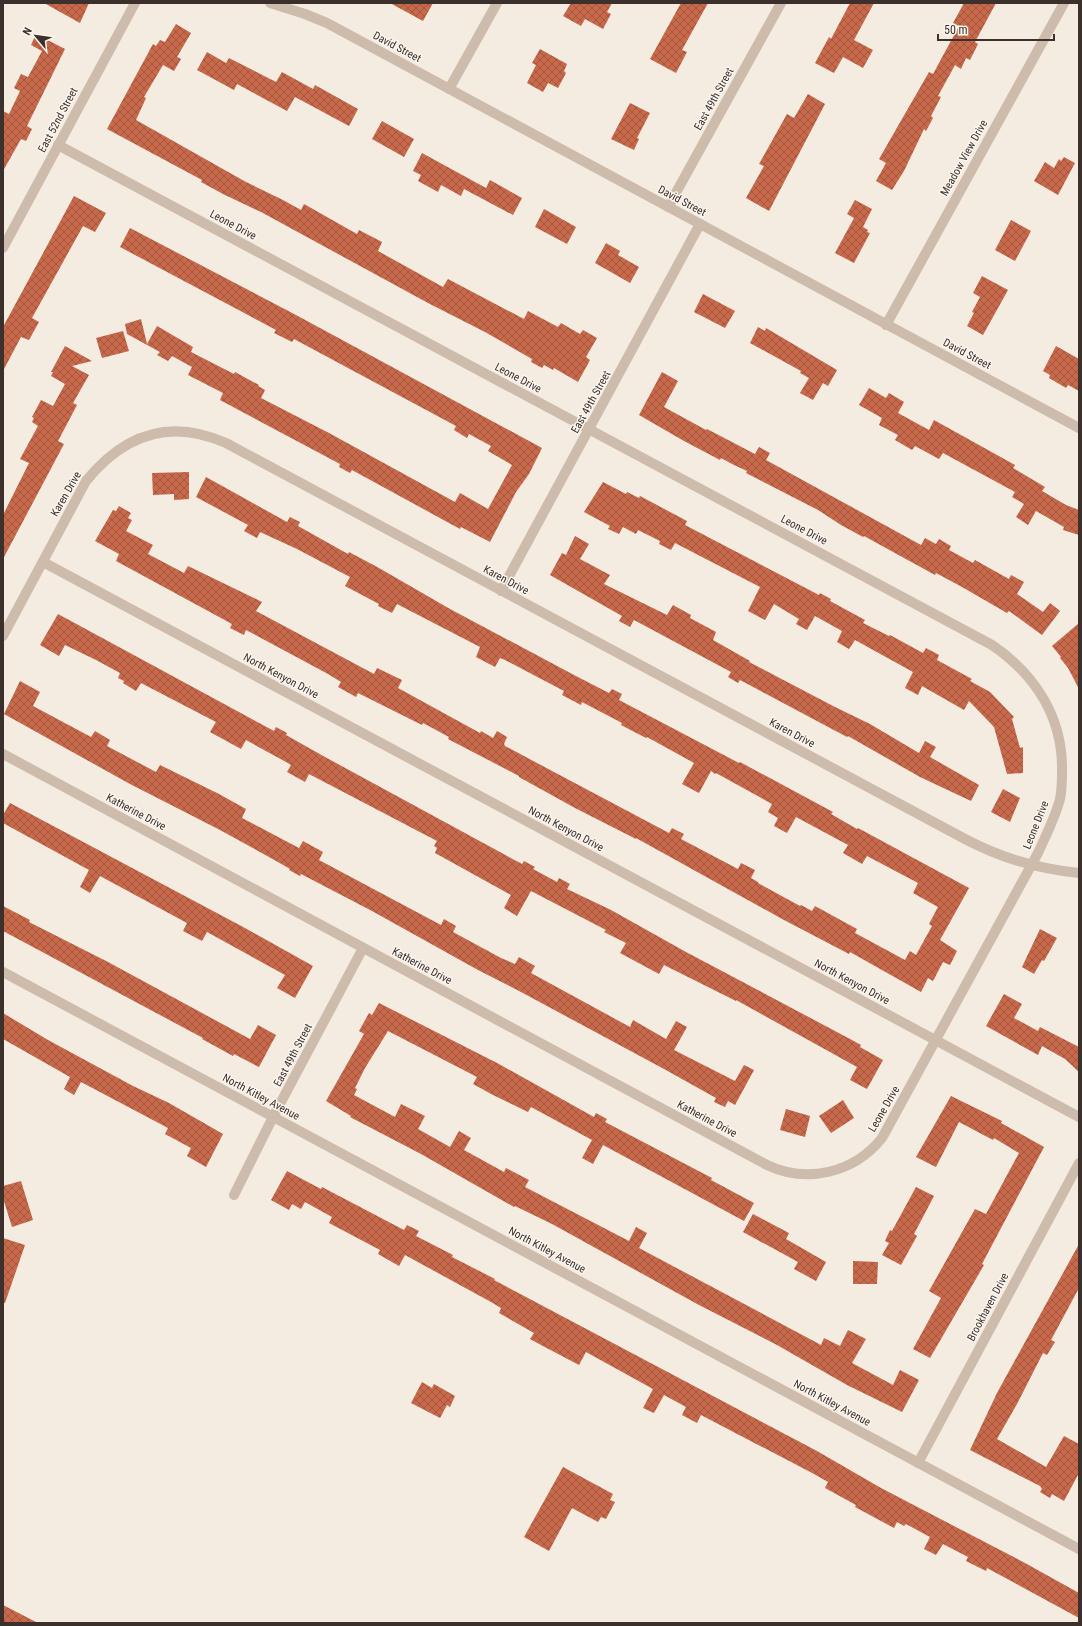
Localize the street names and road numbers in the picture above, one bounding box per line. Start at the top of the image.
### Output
street label: David Street [371,29,423,65]
street label: East 49th Street [692,66,736,132]
street label: East 52nd Street [35,85,81,155]
street label: Meadow View Drive [938,118,990,198]
street label: David Street [656,183,708,219]
street label: Leone Drive [207,207,259,243]
street label: David Street [941,336,993,372]
street label: Leone Drive [492,360,544,396]
street label: East 49th Street [569,369,613,435]
street label: Karen Drive [48,469,84,519]
street label: Leone Drive [778,512,830,548]
street label: Karen Drive [481,563,531,597]
street label: North Kenyon Drive [241,651,321,701]
street label: Karen Drive [767,716,817,750]
street label: Katherine Drive [104,791,168,833]
street label: Leone Drive [1020,799,1052,851]
street label: North Kenyon Drive [526,804,606,854]
street label: Katherine Drive [390,945,454,987]
street label: North Kenyon Drive [812,957,892,1007]
street label: East 49th Street [271,1021,315,1089]
street label: North Kitley Avenue [220,1071,302,1123]
street label: Leone Drive [866,1084,902,1134]
street label: Katherine Drive [675,1098,739,1140]
street label: North Kitley Avenue [506,1224,588,1276]
street label: Brookhaven Drive [965,1271,1011,1343]
street label: North Kitley Avenue [791,1377,873,1429]

